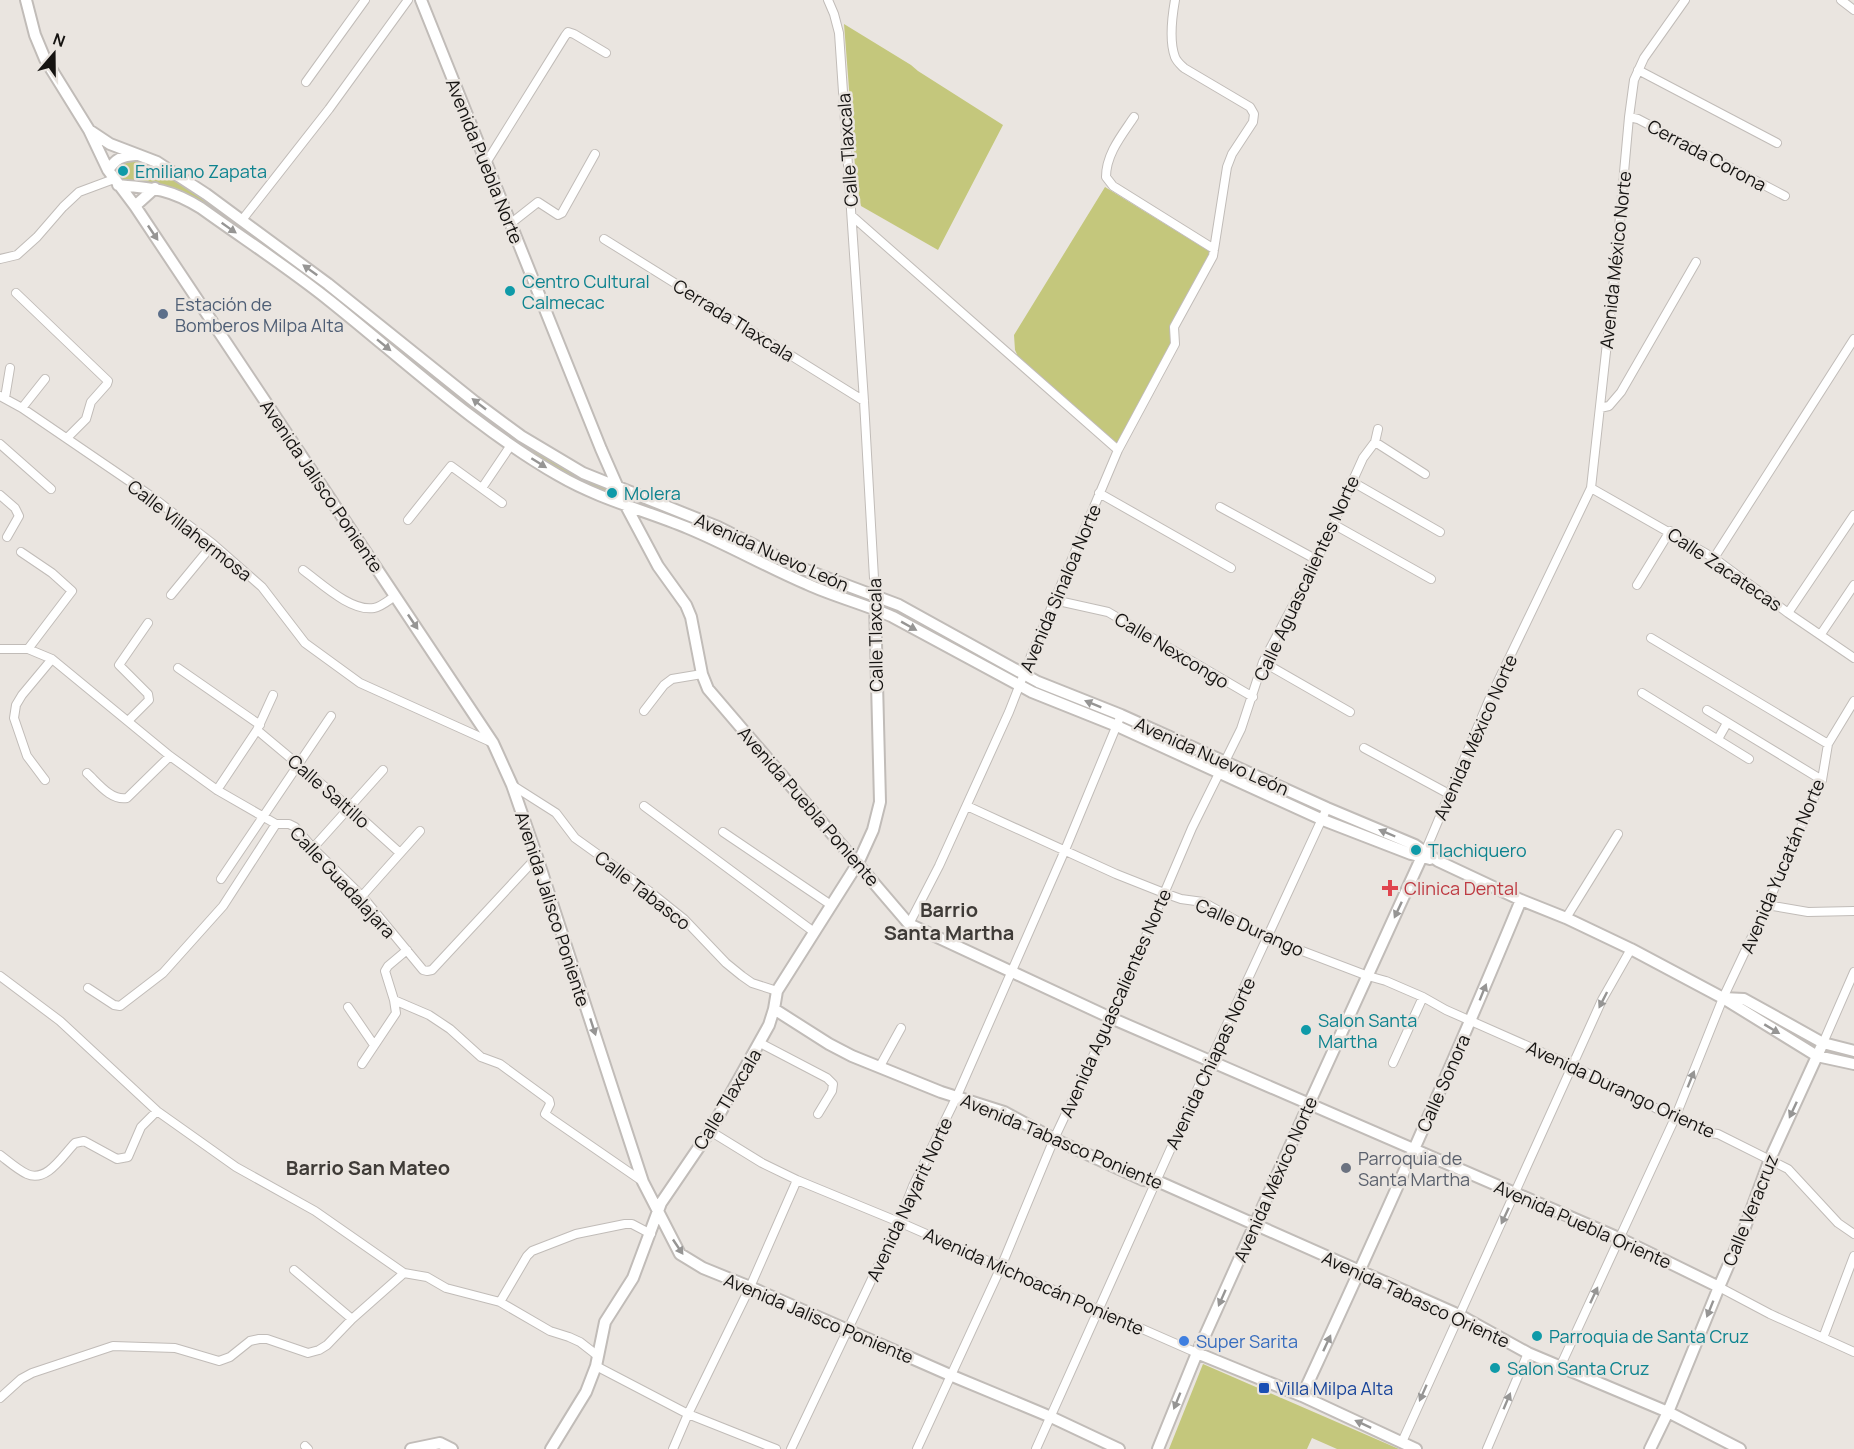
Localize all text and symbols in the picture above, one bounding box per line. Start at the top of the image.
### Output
north arrow [24,24,84,84]
text: N [50,28,68,52]
street label: Avenida Puebla Norte [441,75,529,247]
street label: Calle Tlaxcala [831,93,863,207]
street label: Cerrada Corona [1643,114,1771,196]
place label: Emiliano Zapata [135,159,267,183]
marker: Emiliano Zapata [116,164,130,178]
street label: Avenida México Norte [1594,170,1636,350]
one-way arrow [220,222,236,234]
one-way arrow [147,224,159,240]
one-way arrow [302,264,318,276]
place label: Centro Cultural Calmecac [522,269,650,314]
street label: Cerrada Tlaxcala [669,273,799,367]
marker: Centro Cultural Calmecac [503,284,517,298]
place label: Estación de Bomberos Milpa Alta [175,292,344,337]
marker: Estación de Bomberos Milpa Alta [156,307,170,321]
one-way arrow [376,339,392,352]
street label: Avenida Jalisco Poniente [255,395,389,577]
one-way arrow [471,399,486,411]
one-way arrow [531,458,547,469]
street label: Calle Aguascalientes Norte [1248,471,1364,685]
street label: Calle Villahermosa [123,474,257,586]
place label: Molera [624,481,681,505]
marker: Molera [605,486,619,500]
street label: Avenida Sinaloa Norte [1014,500,1106,676]
street label: Avenida Nuevo León [691,507,853,597]
street label: Calle Zacatecas [1663,522,1787,616]
street label: Calle Tlaxcala [862,578,888,692]
street label: Calle Nexcongo [1110,606,1234,694]
one-way arrow [407,613,419,629]
one-way arrow [901,621,918,631]
street label: Avenida México Norte [1428,651,1522,823]
one-way arrow [1084,698,1102,708]
street label: Avenida Nuevo León [1131,711,1293,801]
street label: Avenida Puebla Poniente [733,721,885,891]
street label: Calle Saltillo [283,749,375,833]
street label: Avenida Yucatán Norte [1734,775,1830,957]
street label: Avenida Jalisco Poniente [510,808,596,1010]
street label: Calle Guadalajara [285,821,401,943]
one-way arrow [1378,828,1396,837]
place label: Tlachiquero [1428,838,1527,862]
marker: Tlachiquero [1409,843,1423,857]
street label: Calle Tabasco [590,845,696,935]
place label: Clinica Dental [1404,876,1518,900]
marker: Clinica Dental [1381,879,1399,897]
street label: Avenida Aguascalientes Norte [1054,885,1176,1121]
street label: Calle Durango [1192,892,1308,962]
district label: Barrio Santa Martha [884,896,1014,946]
one-way arrow [1394,902,1403,919]
street label: Avenida Chiapas Norte [1160,973,1260,1153]
one-way arrow [1478,983,1488,1001]
one-way arrow [1598,992,1608,1009]
place label: Salon Santa Martha [1318,1008,1417,1053]
one-way arrow [588,1018,598,1036]
marker: Salon Santa Martha [1299,1023,1313,1037]
one-way arrow [1764,1024,1780,1035]
street label: Calle Sonora [1411,1030,1475,1136]
street label: Avenida Durango Oriente [1523,1035,1719,1143]
street label: Calle Tlaxcala [687,1044,767,1154]
one-way arrow [1686,1069,1696,1087]
street label: Avenida Tabasco Poniente [957,1088,1167,1194]
street label: Avenida México Norte [1228,1093,1322,1265]
one-way arrow [1788,1101,1798,1119]
street label: Avenida Nayarit Norte [860,1113,958,1285]
place label: Parroquia de Santa Martha [1358,1146,1470,1191]
street label: Calle Veracruz [1717,1151,1783,1269]
district label: Barrio San Mateo [286,1154,450,1181]
marker: Parroquia de Santa Martha [1339,1161,1353,1175]
street label: Avenida Puebla Oriente [1491,1174,1675,1274]
one-way arrow [1500,1208,1509,1225]
street label: Avenida Michoacán Poniente [920,1222,1148,1340]
one-way arrow [672,1239,683,1256]
street label: Avenida Tabasco Oriente [1318,1245,1514,1353]
street label: Avenida Jalisco Poniente [721,1267,917,1369]
one-way arrow [1590,1286,1599,1303]
one-way arrow [1217,1289,1226,1306]
one-way arrow [1705,1300,1715,1318]
place label: Parroquia de Santa Cruz [1549,1324,1749,1348]
place label: Super Sarita [1196,1329,1298,1353]
marker: Parroquia de Santa Cruz [1530,1329,1544,1343]
marker: Super Sarita [1177,1334,1191,1348]
one-way arrow [1322,1335,1331,1352]
place label: Salon Santa Cruz [1507,1356,1649,1380]
marker: Salon Santa Cruz [1488,1361,1502,1375]
place label: Villa Milpa Alta [1276,1376,1393,1400]
marker: Villa Milpa Alta [1257,1381,1271,1395]
one-way arrow [1419,1385,1428,1402]
one-way arrow [1502,1391,1512,1409]
one-way arrow [1172,1392,1181,1410]
one-way arrow [1354,1419,1372,1429]

